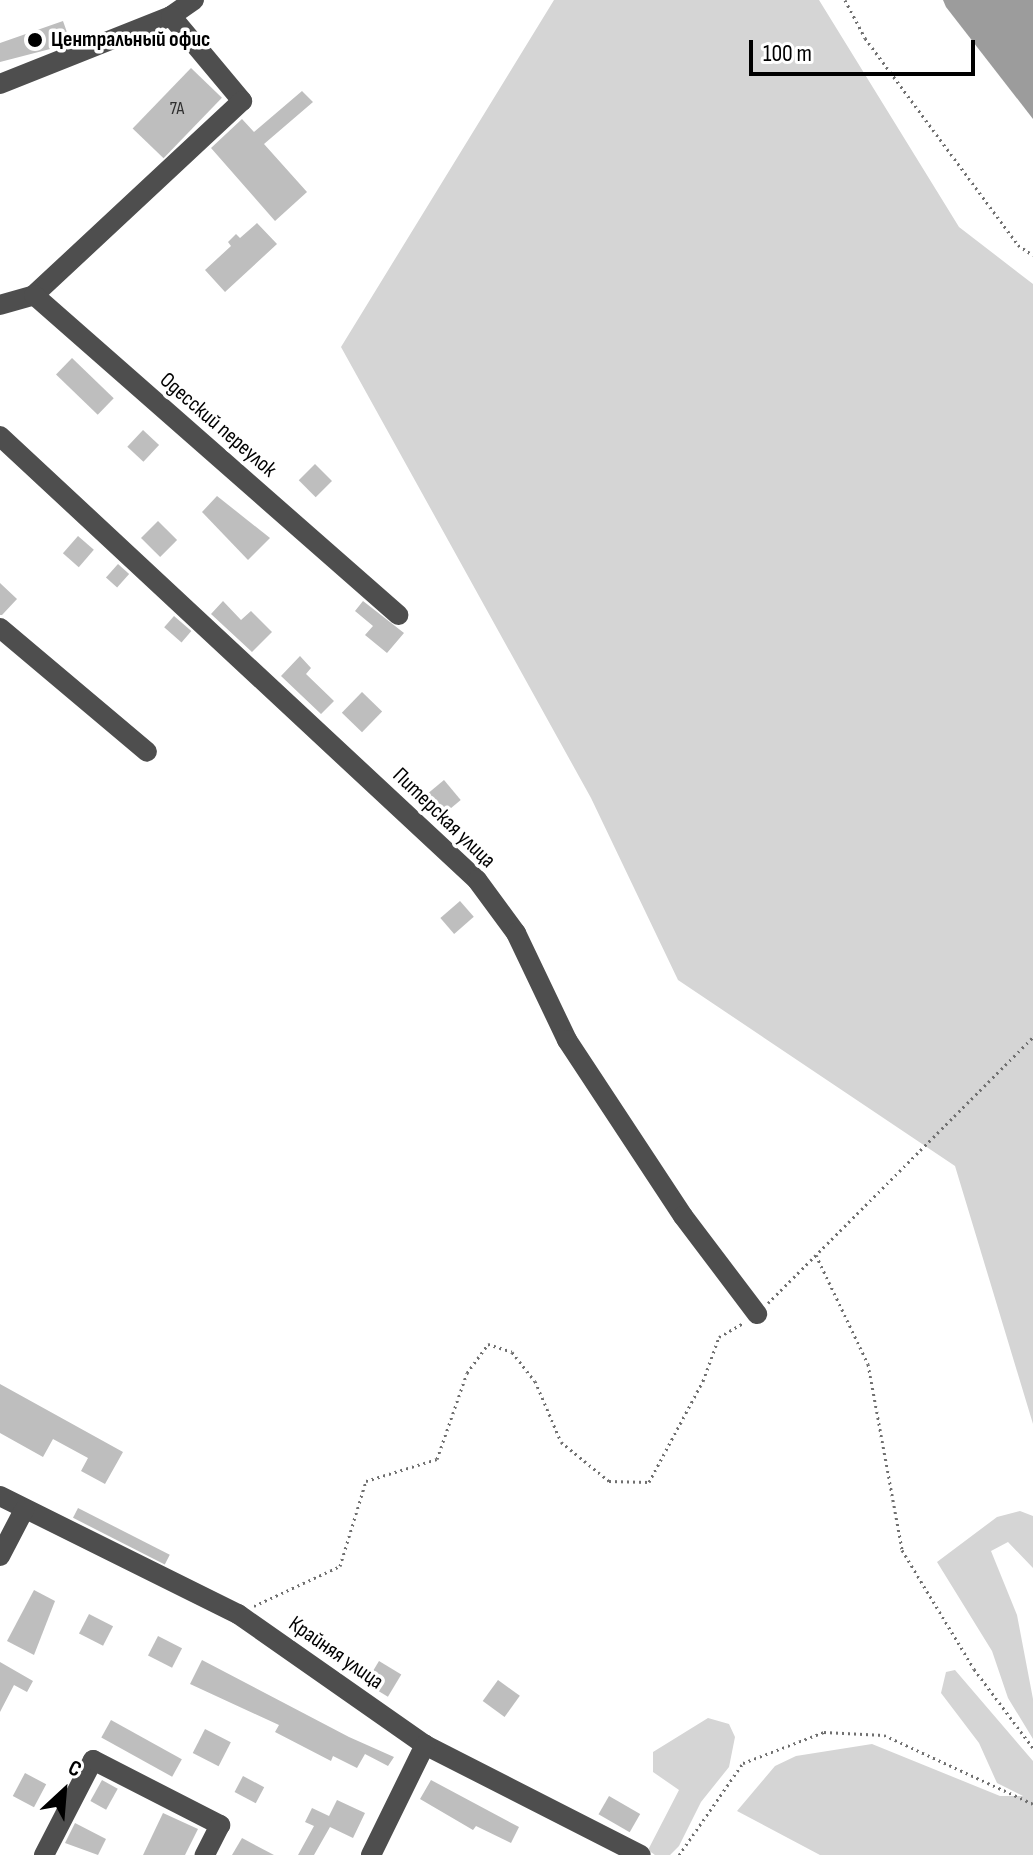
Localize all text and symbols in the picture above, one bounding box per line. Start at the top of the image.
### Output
scale bar [753,24,979,74]
place label: Центральный офис [51,27,210,53]
marker: Центральный офис [26,31,44,49]
text: 100 m [763,39,812,68]
house number: 7А [170,98,184,120]
street label: Одесский переулок [154,367,282,483]
street label: Питерская улица [387,762,501,874]
street label: Крайняя улица [284,1611,388,1695]
north arrow [24,1751,104,1831]
text: С [64,1754,86,1784]

